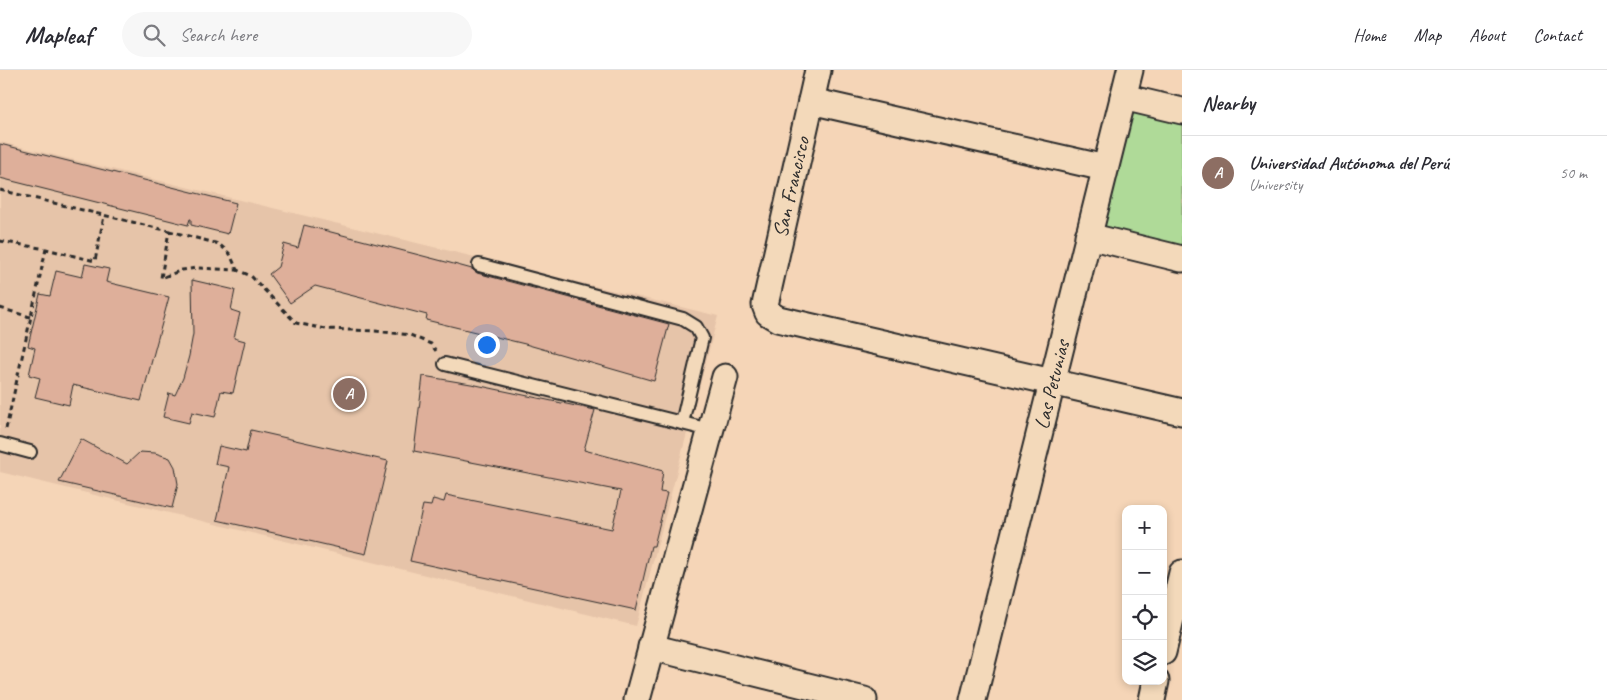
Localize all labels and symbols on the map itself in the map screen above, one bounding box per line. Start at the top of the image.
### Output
street label: San Francisco [767,133,816,240]
your location [474,332,500,358]
street label: Las Petunias [1028,336,1076,432]
pin: A [333,375,365,413]

